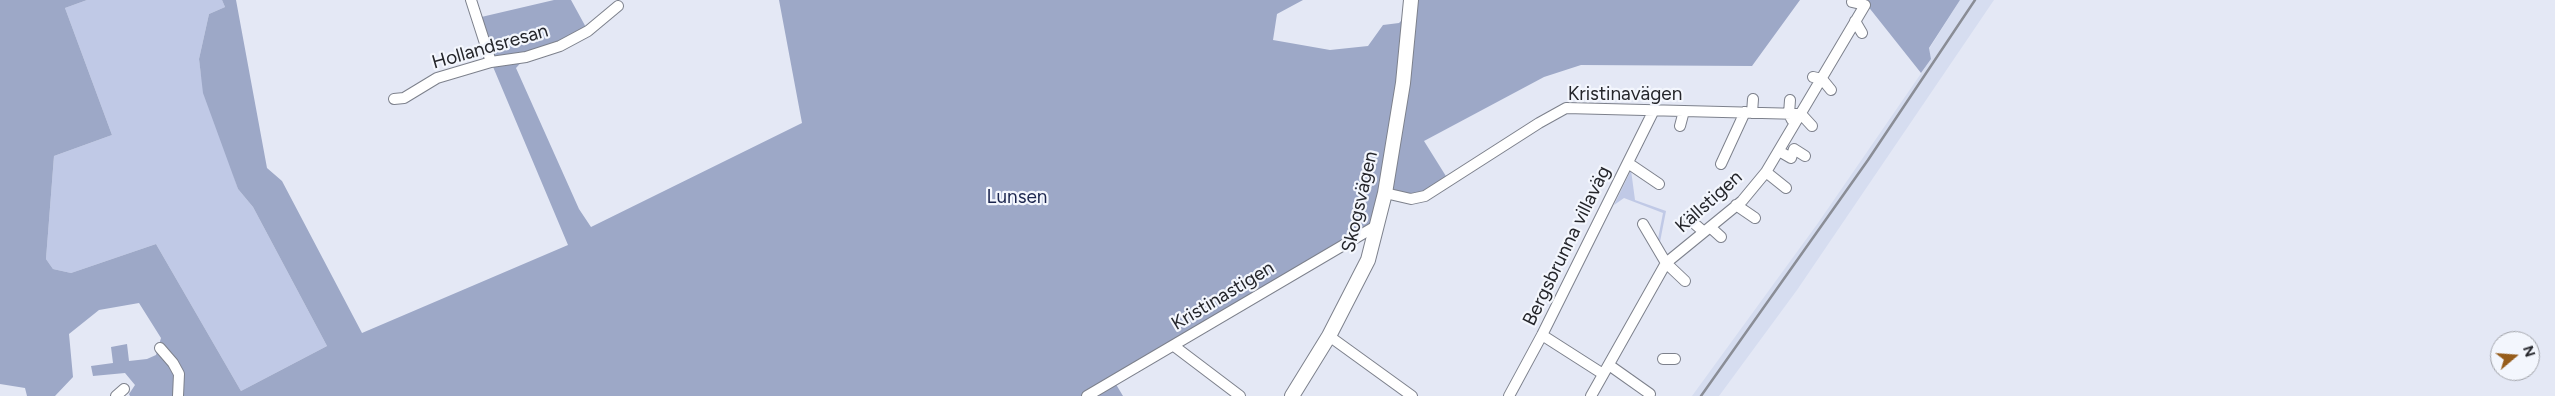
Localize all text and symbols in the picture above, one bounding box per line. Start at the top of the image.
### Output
street label: Hollandsresan [429,20,551,74]
street label: Kristinavägen [1568,83,1682,105]
street label: Skogsvägen [1337,149,1383,255]
street label: Bergsbrunna villaväg [1518,162,1616,330]
street label: Källstigen [1671,166,1747,238]
park label: Lunsen [987,186,1047,208]
street label: Kristinastigen [1168,256,1278,336]
north arrow [2490,331,2540,381]
text: N [2519,344,2539,359]

